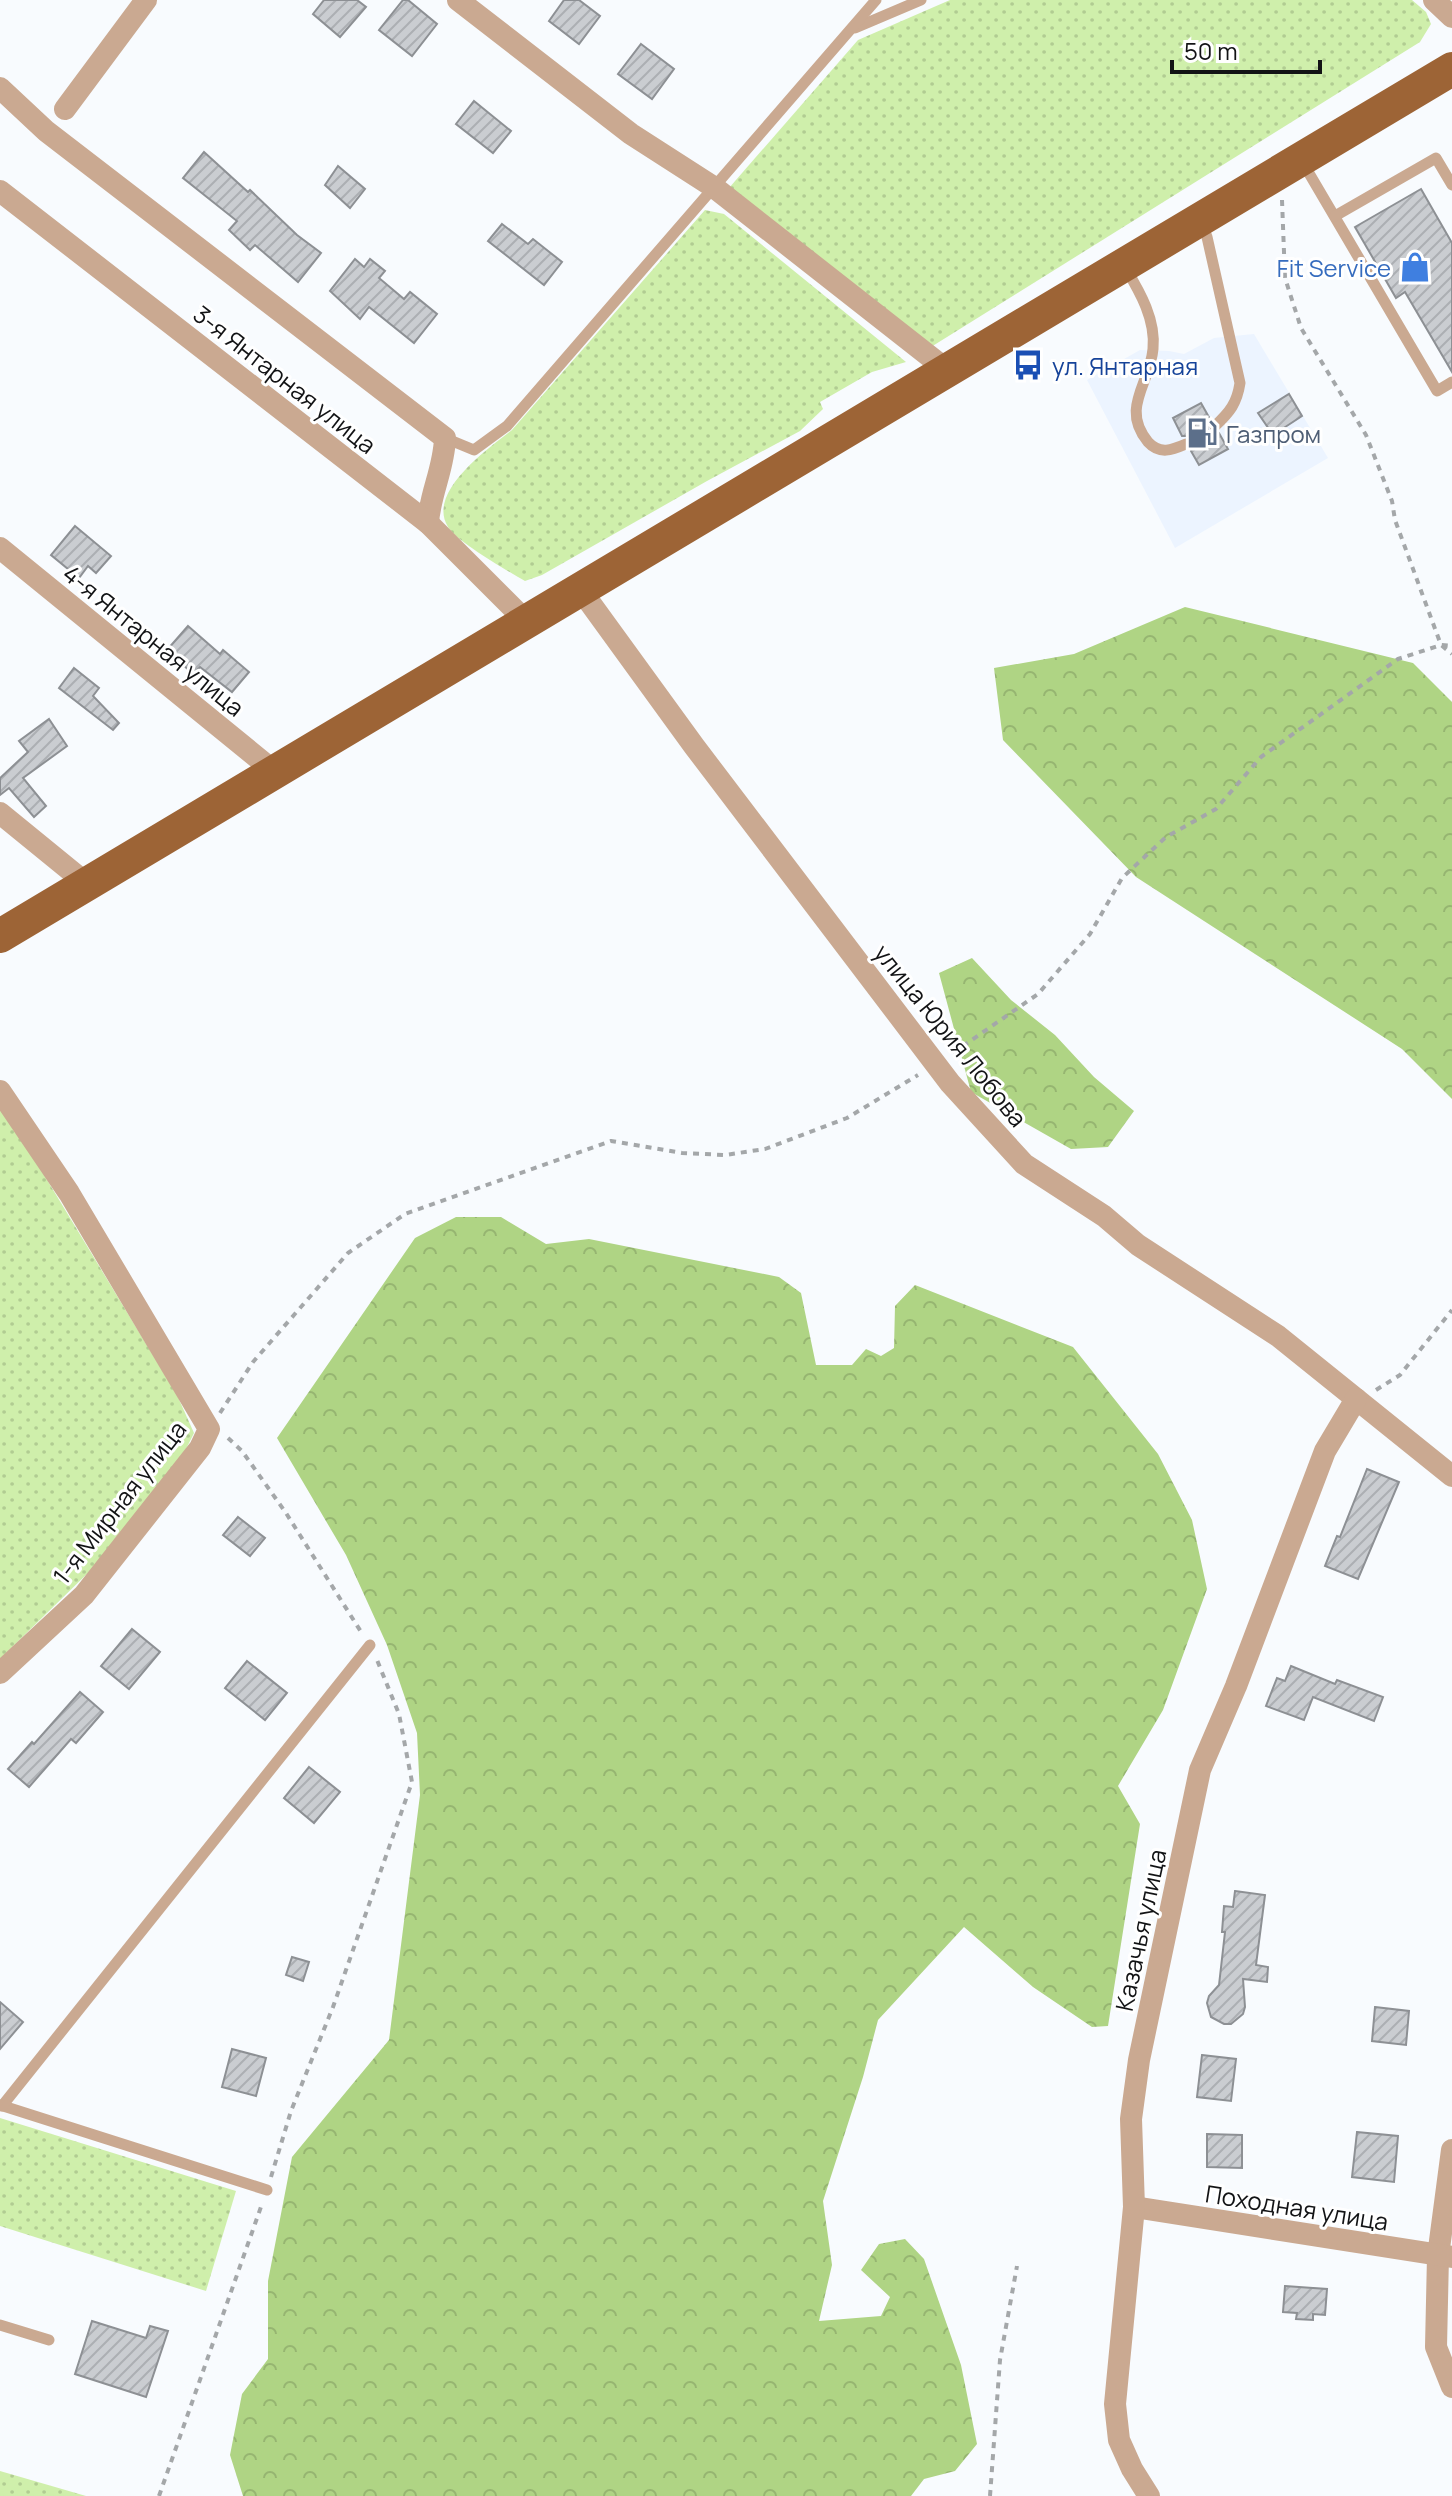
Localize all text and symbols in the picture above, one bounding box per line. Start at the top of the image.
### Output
scale bar [1172,24,1320,74]
text: 50 m [1184,34,1238,67]
shop icon: Fit Service [1398,250,1432,284]
place label: Fit Service [1277,251,1391,284]
street label: 3-я Янтарная улица [187,297,383,461]
bus stop icon: ул. Янтарная [1011,348,1045,382]
place label: ул. Янтарная [1052,349,1198,382]
fuel station icon: Газпром [1185,416,1219,450]
place label: Газпром [1226,417,1321,450]
street label: 4-я Янтарная улица [56,557,252,723]
street label: улица Юрия Лобова [867,937,1035,1133]
street label: 1-я Мирная улица [45,1413,193,1591]
street label: Казачья улица [1107,1846,1173,2014]
street label: Походная улица [1203,2176,1391,2238]

